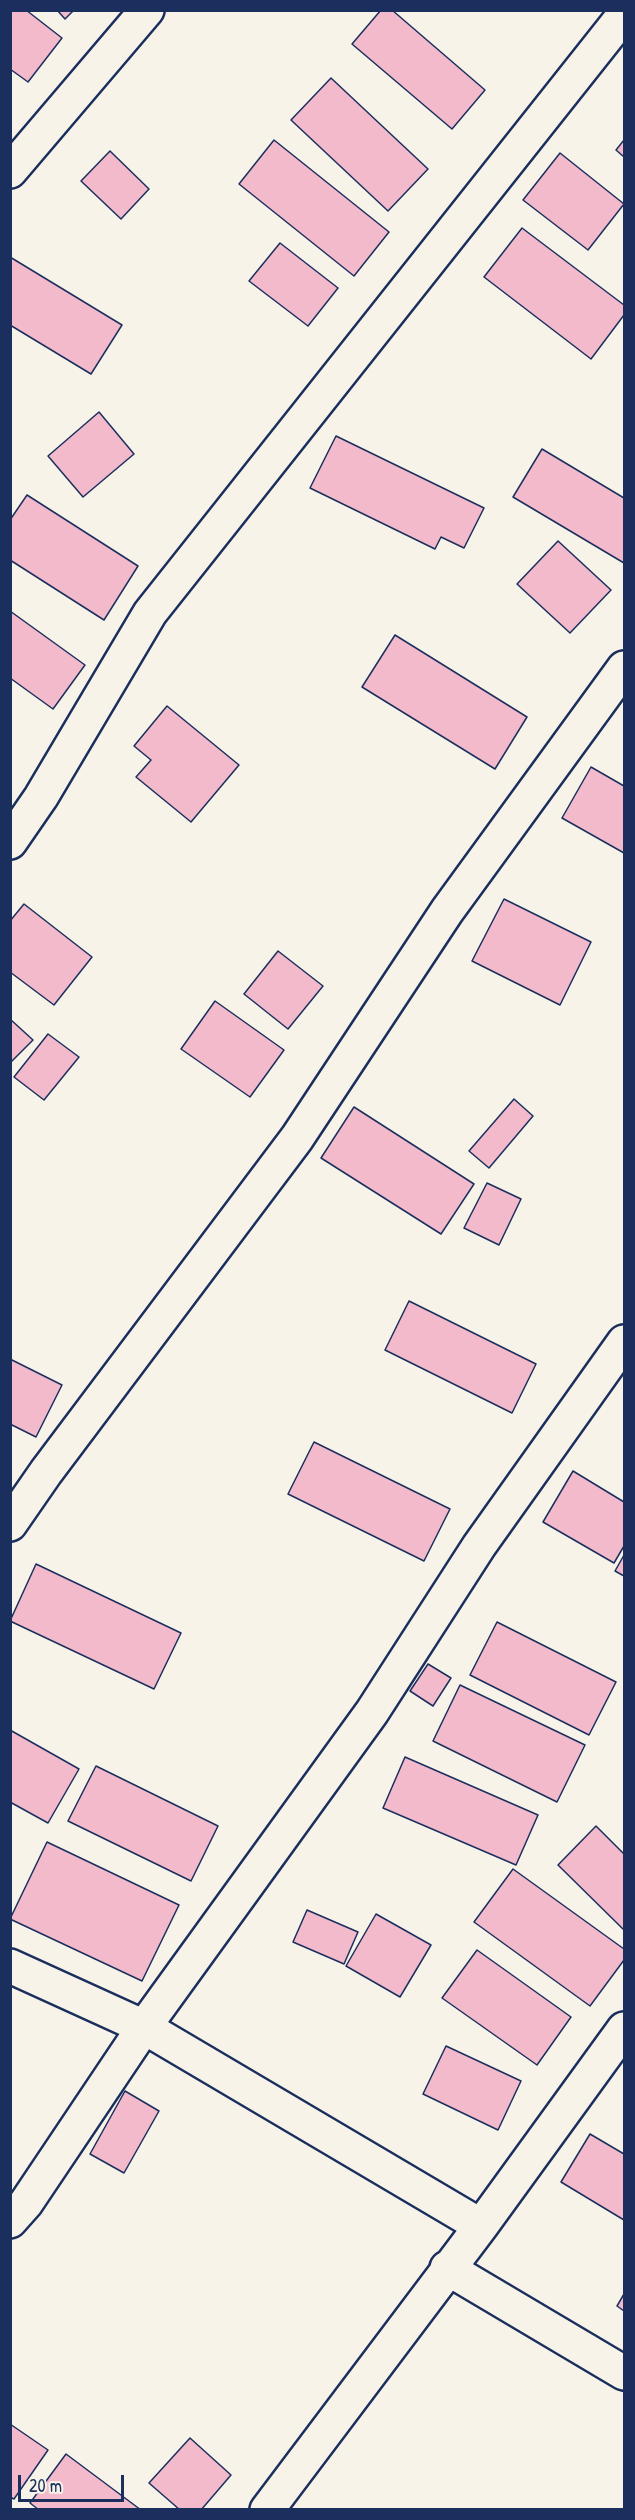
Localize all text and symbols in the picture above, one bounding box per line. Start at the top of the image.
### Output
scale bar [21,2463,128,2501]
text: 20 m [29,2473,62,2498]

